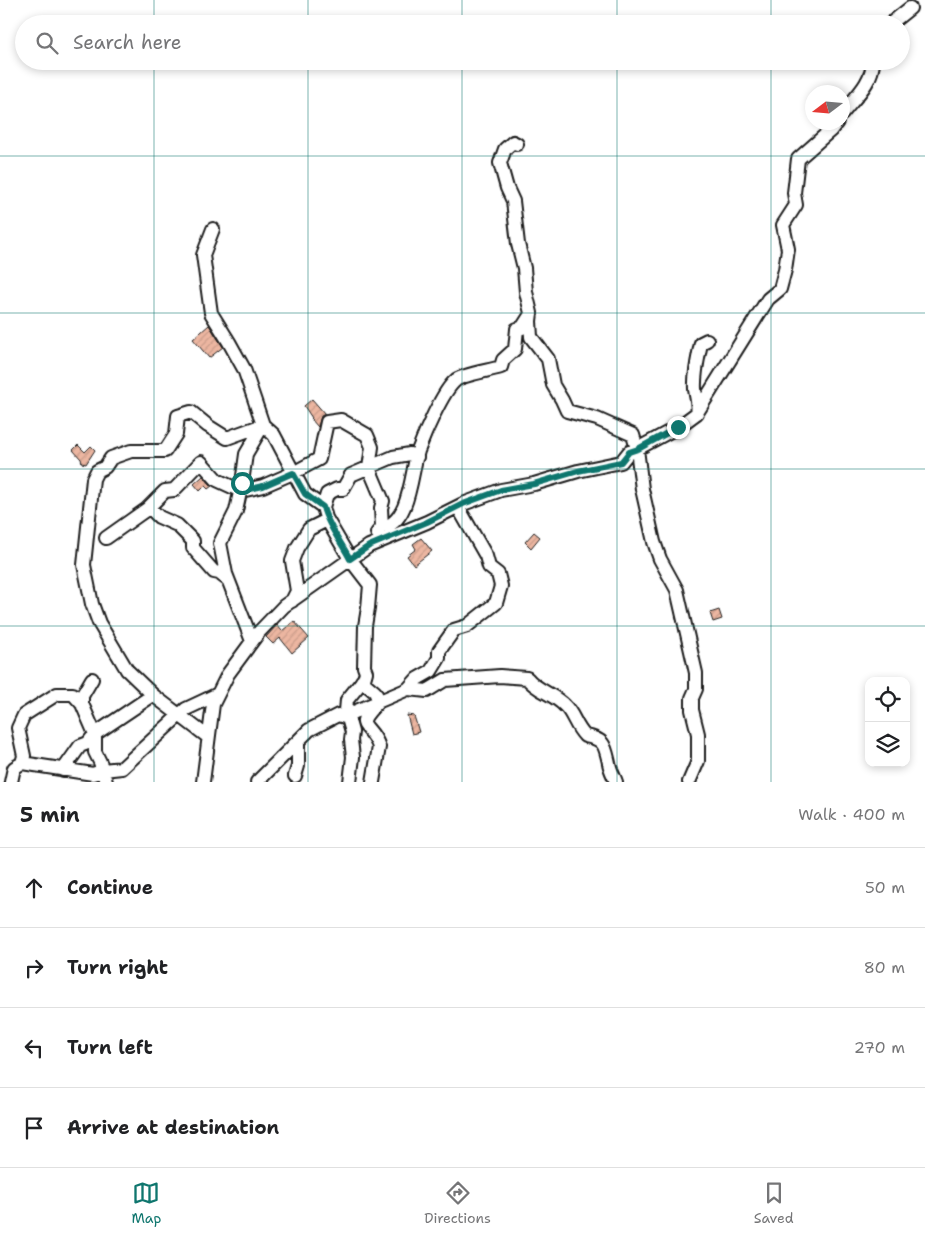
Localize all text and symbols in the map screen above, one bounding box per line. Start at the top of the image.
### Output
search box [15,15,910,70]
icon: search [33,29,61,57]
text: Search here [73,30,182,55]
north arrow [805,85,850,130]
route end [667,416,690,439]
route start [231,472,254,495]
map controls [865,677,910,767]
button: locate [865,677,910,722]
button: layers [865,722,910,767]
text: 5 min [20,801,80,829]
text: Walk · 400 m [798,804,905,825]
icon: ahead [20,874,48,902]
text: Continue [67,875,153,900]
text: 50 m [865,877,905,898]
icon: right [20,954,48,982]
text: Turn right [67,955,168,980]
text: 80 m [864,957,905,978]
icon: left [20,1034,48,1062]
text: Turn left [67,1035,153,1060]
text: 270 m [854,1037,905,1058]
icon: arrive [20,1114,48,1142]
text: Arrive at destination [67,1115,279,1140]
tab: Map [131,1179,161,1227]
tab: Directions [424,1179,491,1227]
tab: Saved [754,1179,794,1227]

